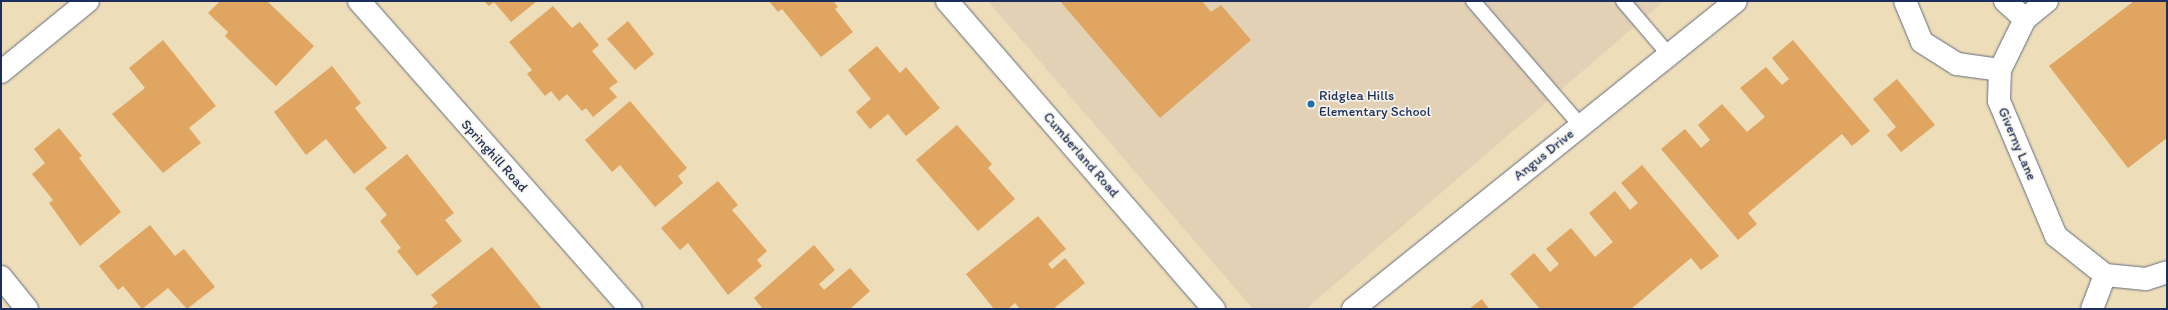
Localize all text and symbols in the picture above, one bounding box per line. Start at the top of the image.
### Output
place label: Ridglea Hills Elementary School [1319,88,1431,120]
marker: Ridglea Hills Elementary School [1306,99,1316,109]
street label: Giverny Lane [1994,105,2040,183]
street label: Cumberland Road [1039,109,1123,201]
street label: Springhill Road [457,116,531,196]
street label: Angus Drive [1510,126,1578,184]

